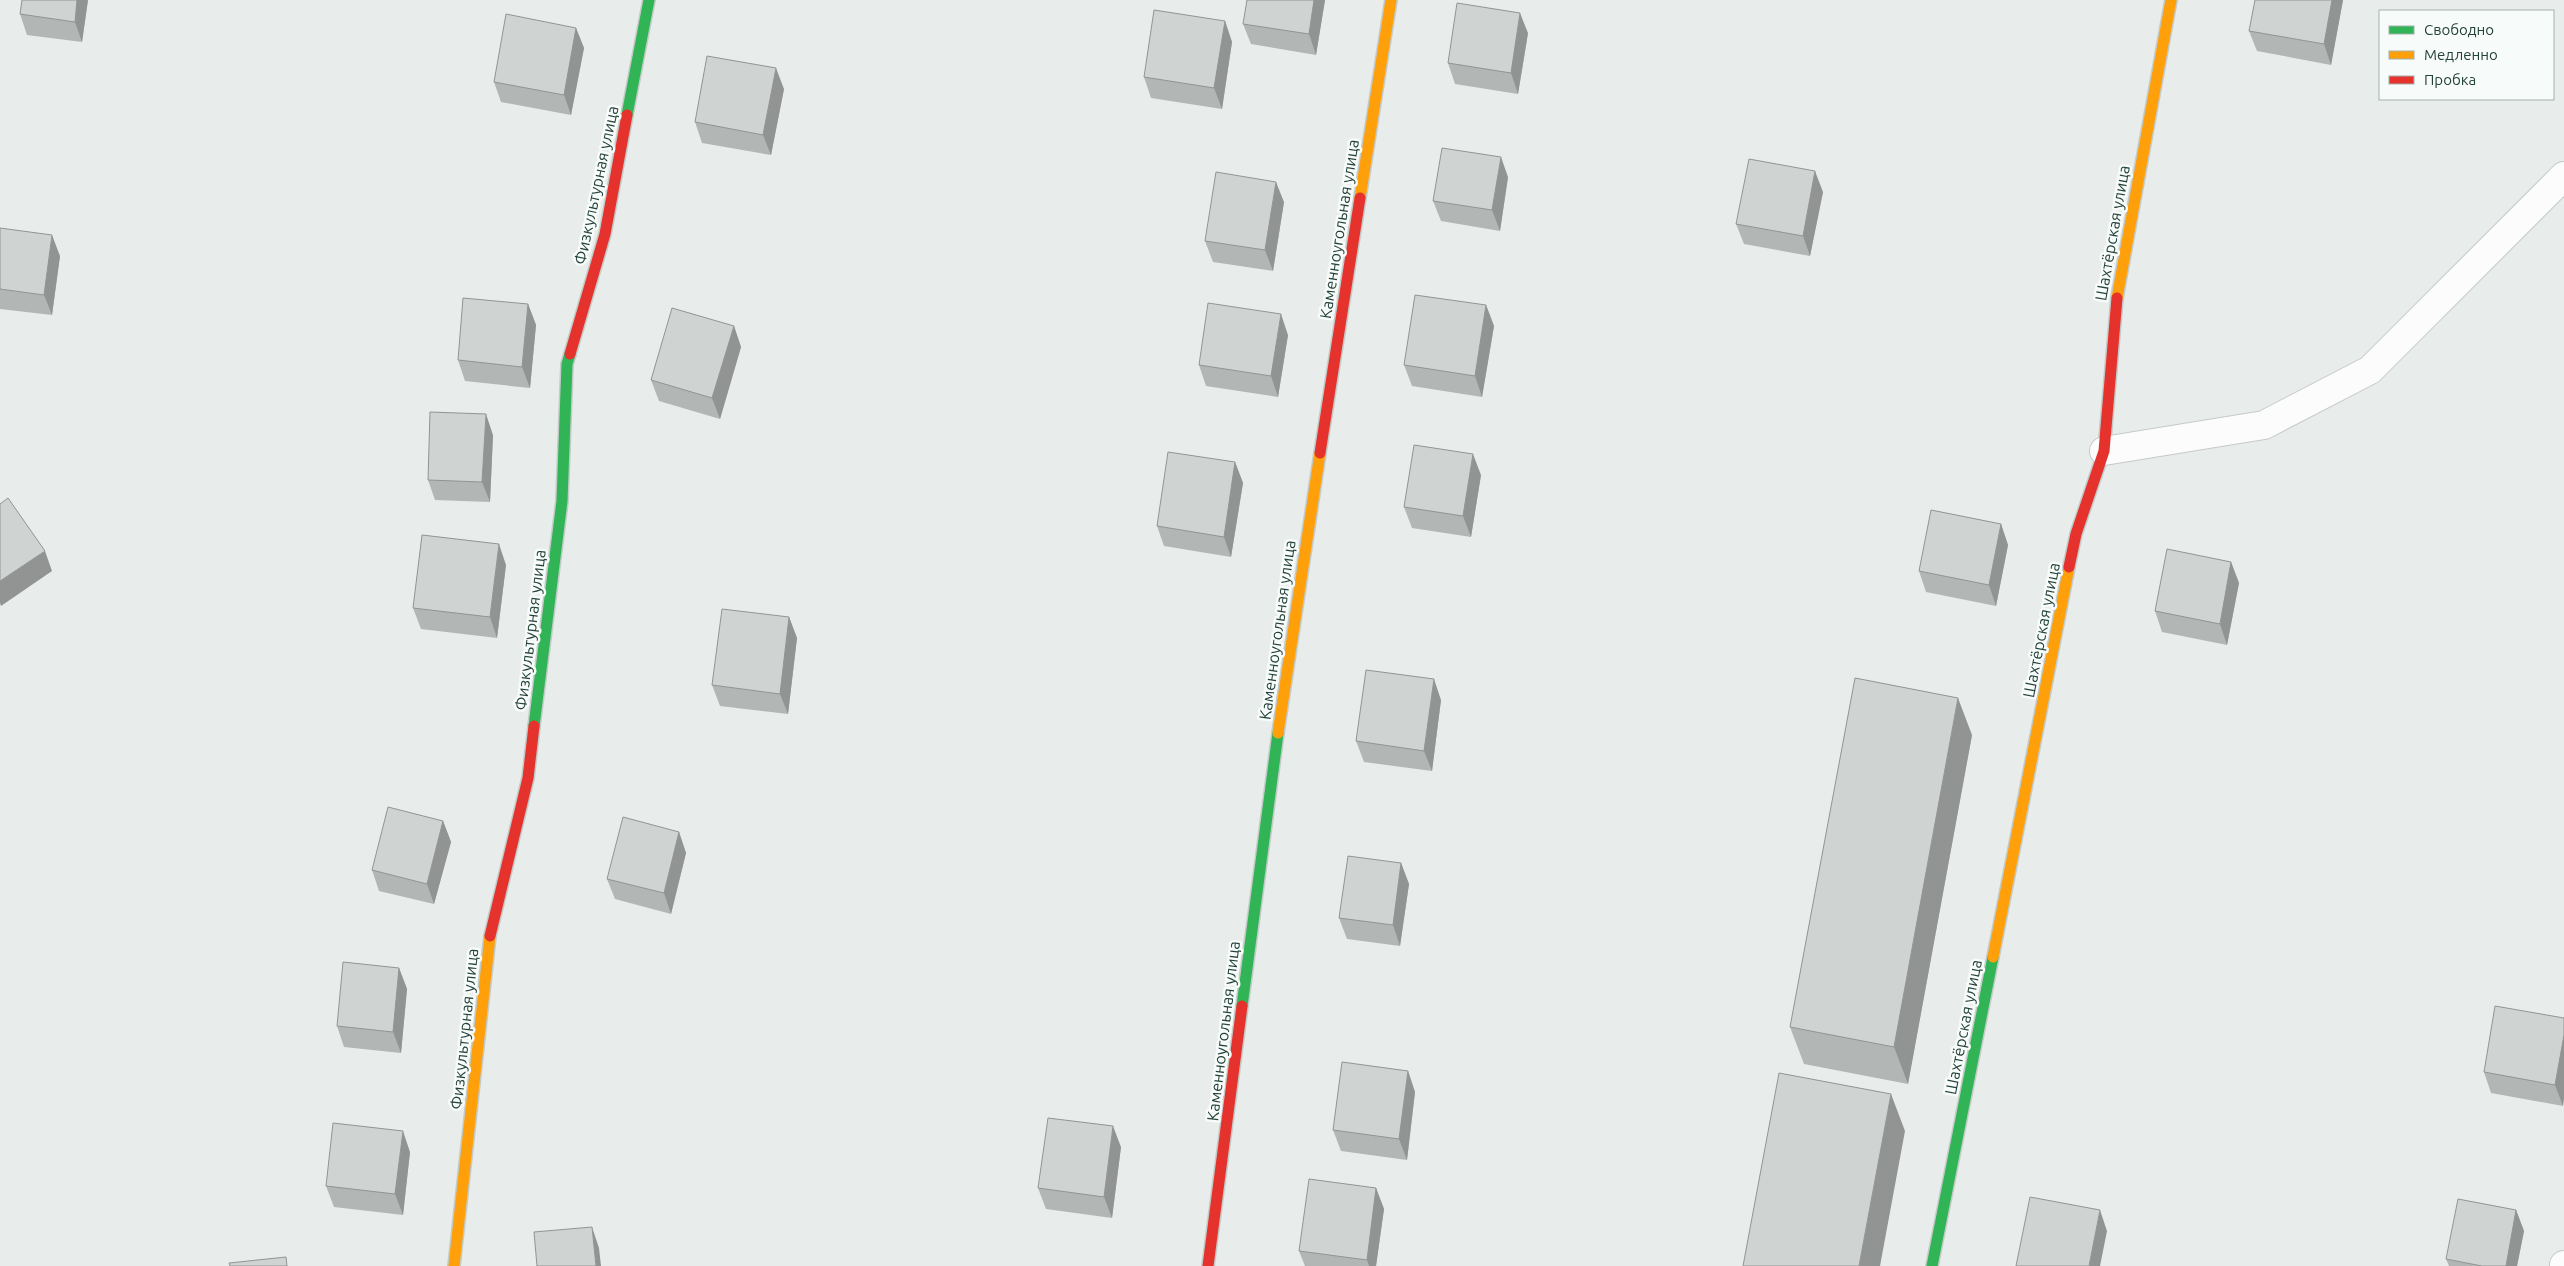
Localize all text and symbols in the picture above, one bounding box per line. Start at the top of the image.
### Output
legend [2379,10,2554,100]
text: Свободно [2424,21,2494,38]
text: Медленно [2424,46,2498,63]
text: Пробка [2424,71,2476,88]
street label: Физкультурная улица [570,104,622,266]
street label: Каменноугольная улица [1316,138,1362,320]
street label: Шахтёрская улица [2091,164,2133,302]
street label: Каменноугольная улица [1255,539,1299,721]
street label: Физкультурная улица [511,549,549,711]
street label: Шахтёрская улица [2019,561,2063,699]
street label: Каменноугольная улица [1203,940,1243,1122]
street label: Физкультурная улица [447,948,481,1110]
street label: Шахтёрская улица [1941,958,1985,1096]

